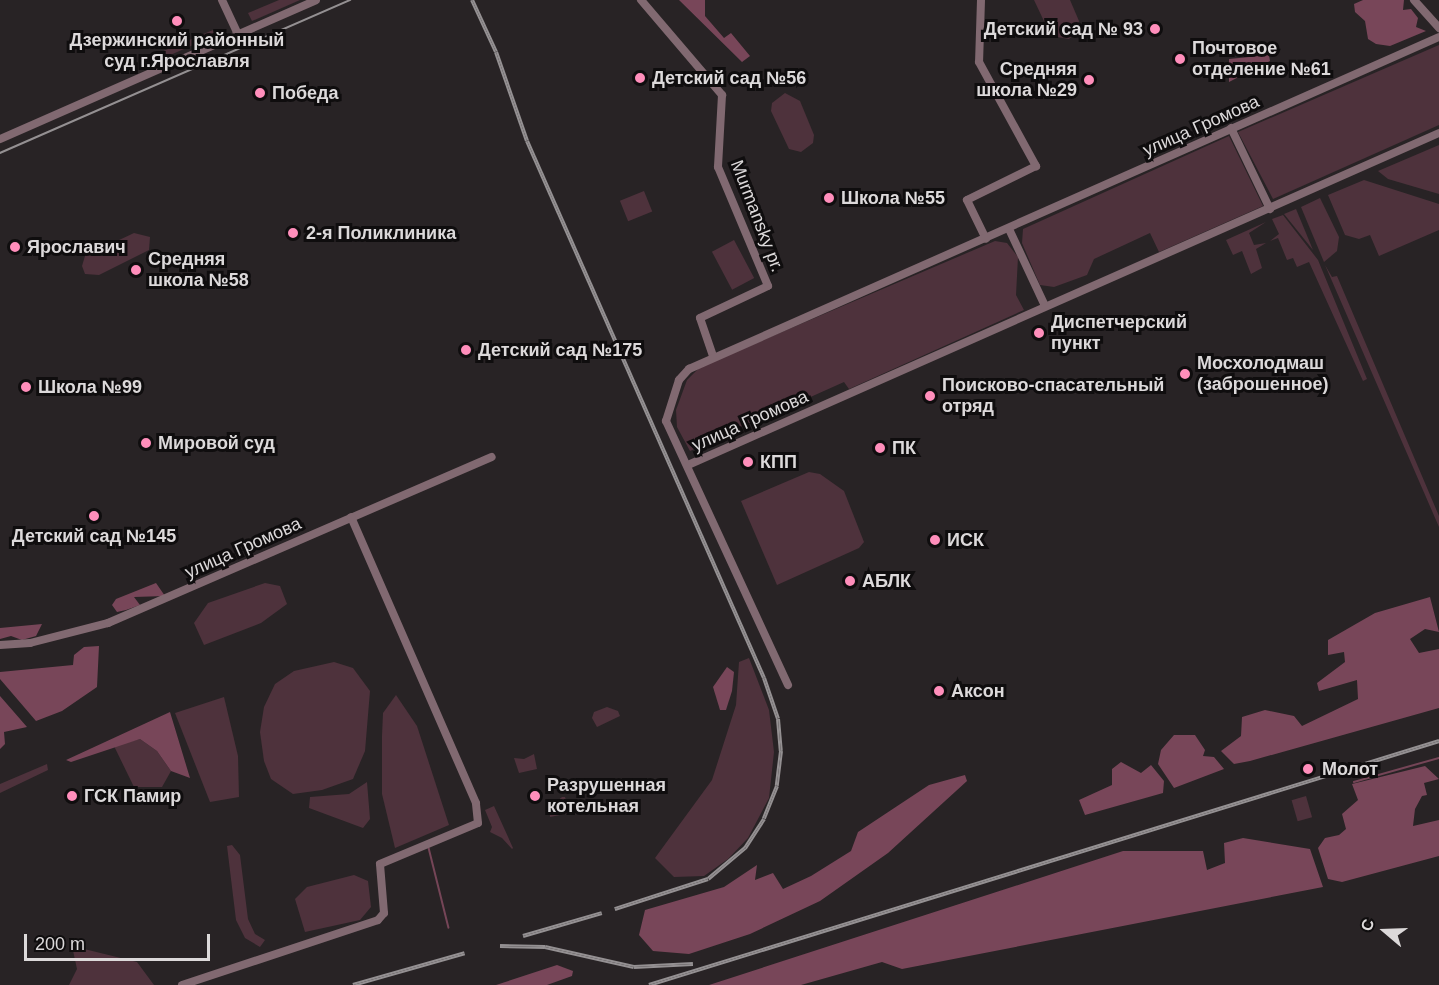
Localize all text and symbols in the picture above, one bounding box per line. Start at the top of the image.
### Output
marker: Дзержинский районный суд г.Ярославля [170,14,184,28]
place label: Детский сад № 93 [984,18,1143,40]
marker: Детский сад № 93 [1148,22,1162,36]
place label: Дзержинский районный суд г.Ярославля [70,30,284,72]
place label: Почтовое отделение №61 [1192,38,1331,80]
marker: Почтовое отделение №61 [1173,52,1187,66]
place label: Средняя школа №29 [976,59,1077,101]
place label: Детский сад №56 [652,67,806,89]
marker: Детский сад №56 [633,71,647,85]
marker: Средняя школа №29 [1082,73,1096,87]
place label: Победа [272,82,338,104]
marker: Победа [253,86,267,100]
street label: улица Громова [1140,91,1262,161]
street label: Murmansky pr. [726,157,788,275]
place label: Школа №55 [841,187,945,209]
marker: Школа №55 [822,191,836,205]
place label: 2-я Поликлиника [306,222,456,244]
marker: 2-я Поликлиника [284,224,302,242]
place label: Ярославич [27,236,126,258]
marker: Ярославич [8,240,22,254]
place label: Средняя школа №58 [148,249,249,292]
marker: Средняя школа №58 [129,263,143,277]
place label: Диспетчерский пункт [1051,312,1187,354]
marker: Диспетчерский пункт [1032,326,1046,340]
place label: Детский сад №175 [478,339,642,361]
marker: Детский сад №175 [459,343,473,357]
place label: Мосхолодмаш (заброшенное) [1197,353,1329,395]
marker: Мосхолодмаш (заброшенное) [1178,367,1192,381]
place label: Поисково-спасательный отряд [942,375,1164,418]
place label: Школа №99 [38,376,142,398]
marker: Школа №99 [19,380,33,394]
street label: улица Громова [689,386,811,456]
marker: Поисково-спасательный отряд [923,389,937,403]
place label: Мировой суд [158,432,275,454]
marker: Мировой суд [139,436,153,450]
place label: ПК [892,437,916,459]
marker: ПК [873,441,887,455]
place label: КПП [760,451,797,473]
marker: КПП [741,455,755,469]
marker: Детский сад №145 [87,509,101,523]
street label: улица Громова [182,513,304,583]
place label: Детский сад №145 [12,525,176,547]
place label: ИСК [947,529,984,551]
marker: ИСК [928,533,942,547]
place label: АБЛК [862,570,911,592]
marker: АБЛК [843,574,857,588]
place label: Аксон [951,680,1005,702]
marker: Аксон [932,684,946,698]
place label: Молот [1322,758,1378,780]
marker: Молот [1299,760,1317,778]
place label: Разрушенная котельная [547,775,666,818]
place label: ГСК Памир [84,785,181,807]
marker: ГСК Памир [65,789,79,803]
marker: Разрушенная котельная [528,789,542,803]
north arrow [1355,901,1415,961]
text: С [1358,917,1377,933]
scale bar [27,922,213,960]
text: 200 m [35,934,85,954]

